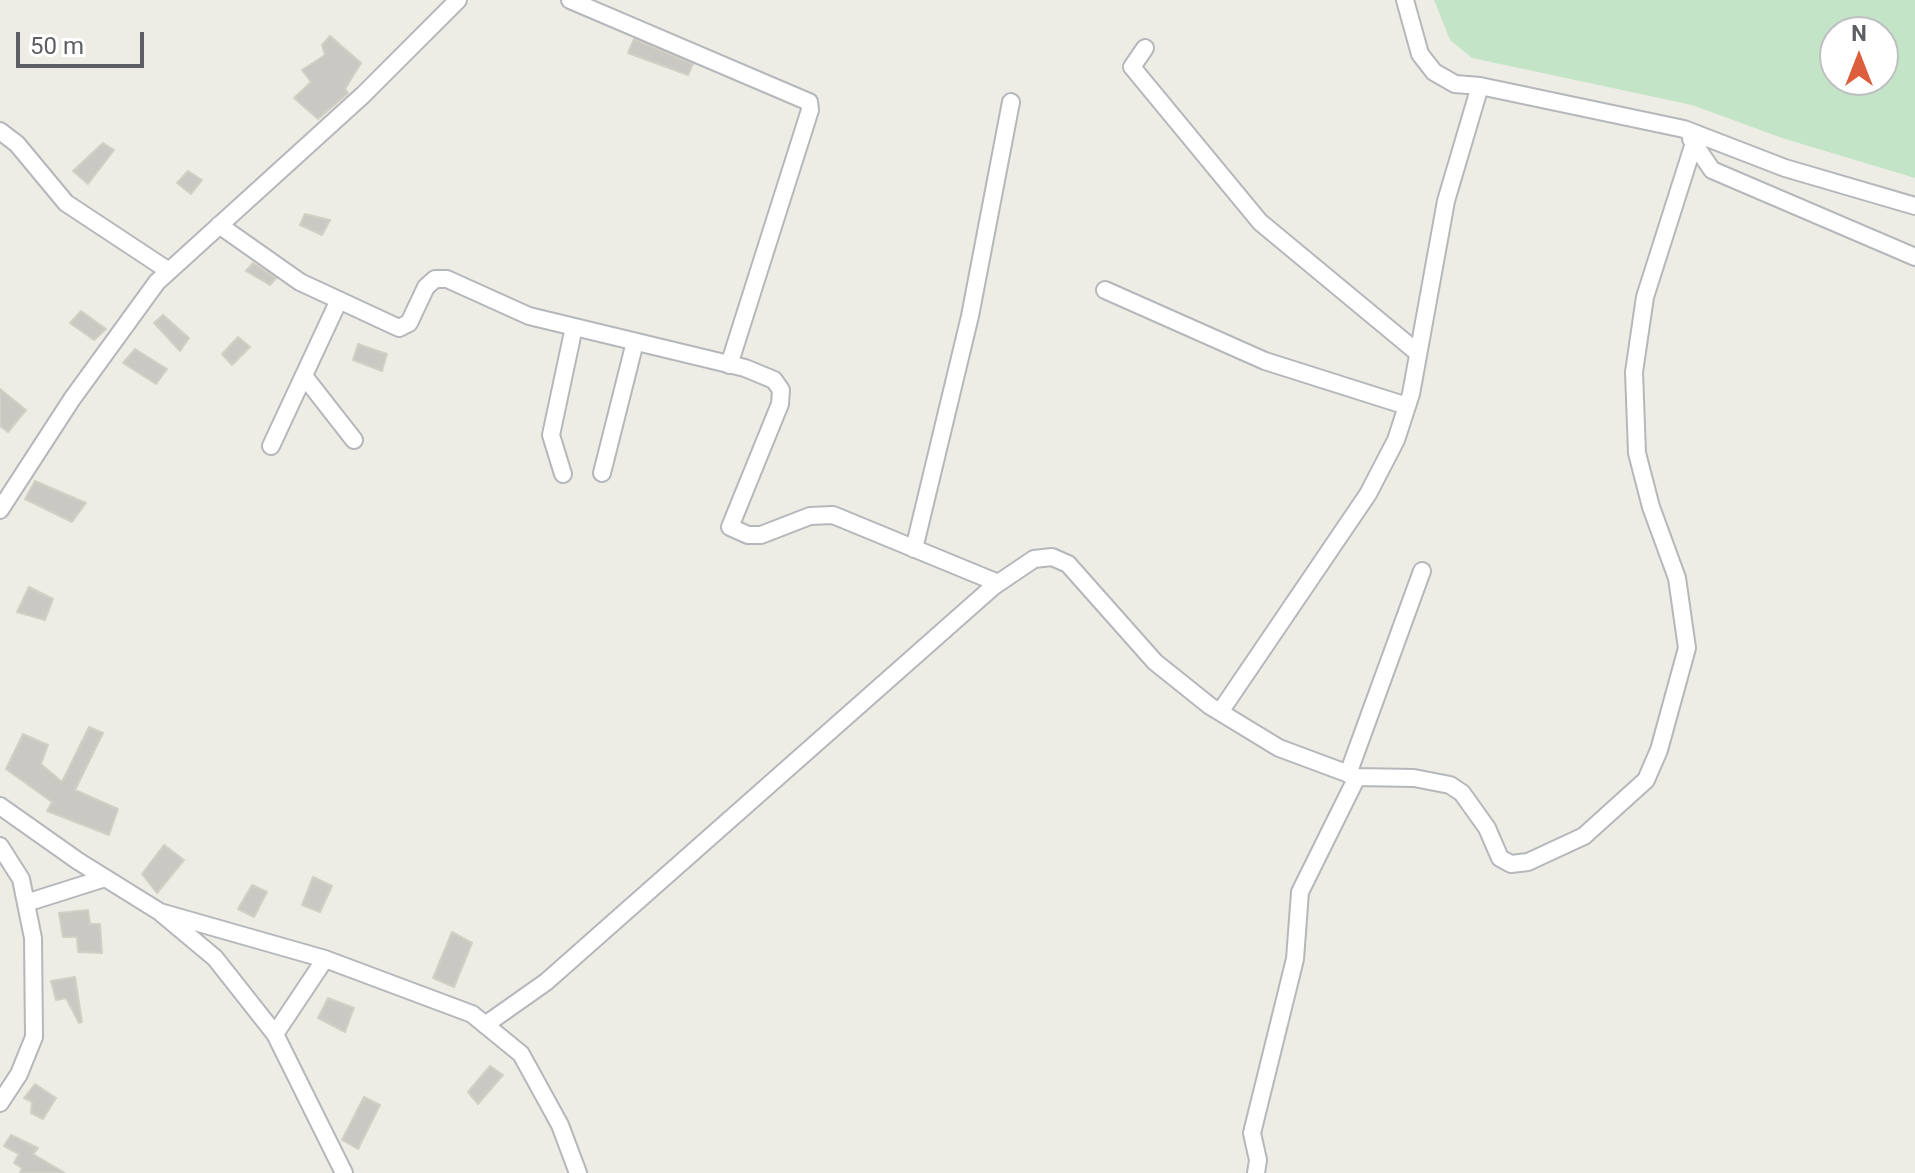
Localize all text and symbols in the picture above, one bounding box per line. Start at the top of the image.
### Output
scale bar [20,16,148,66]
north arrow [1819,16,1899,96]
text: N [1851,21,1867,46]
text: 50 m [30,32,84,60]

